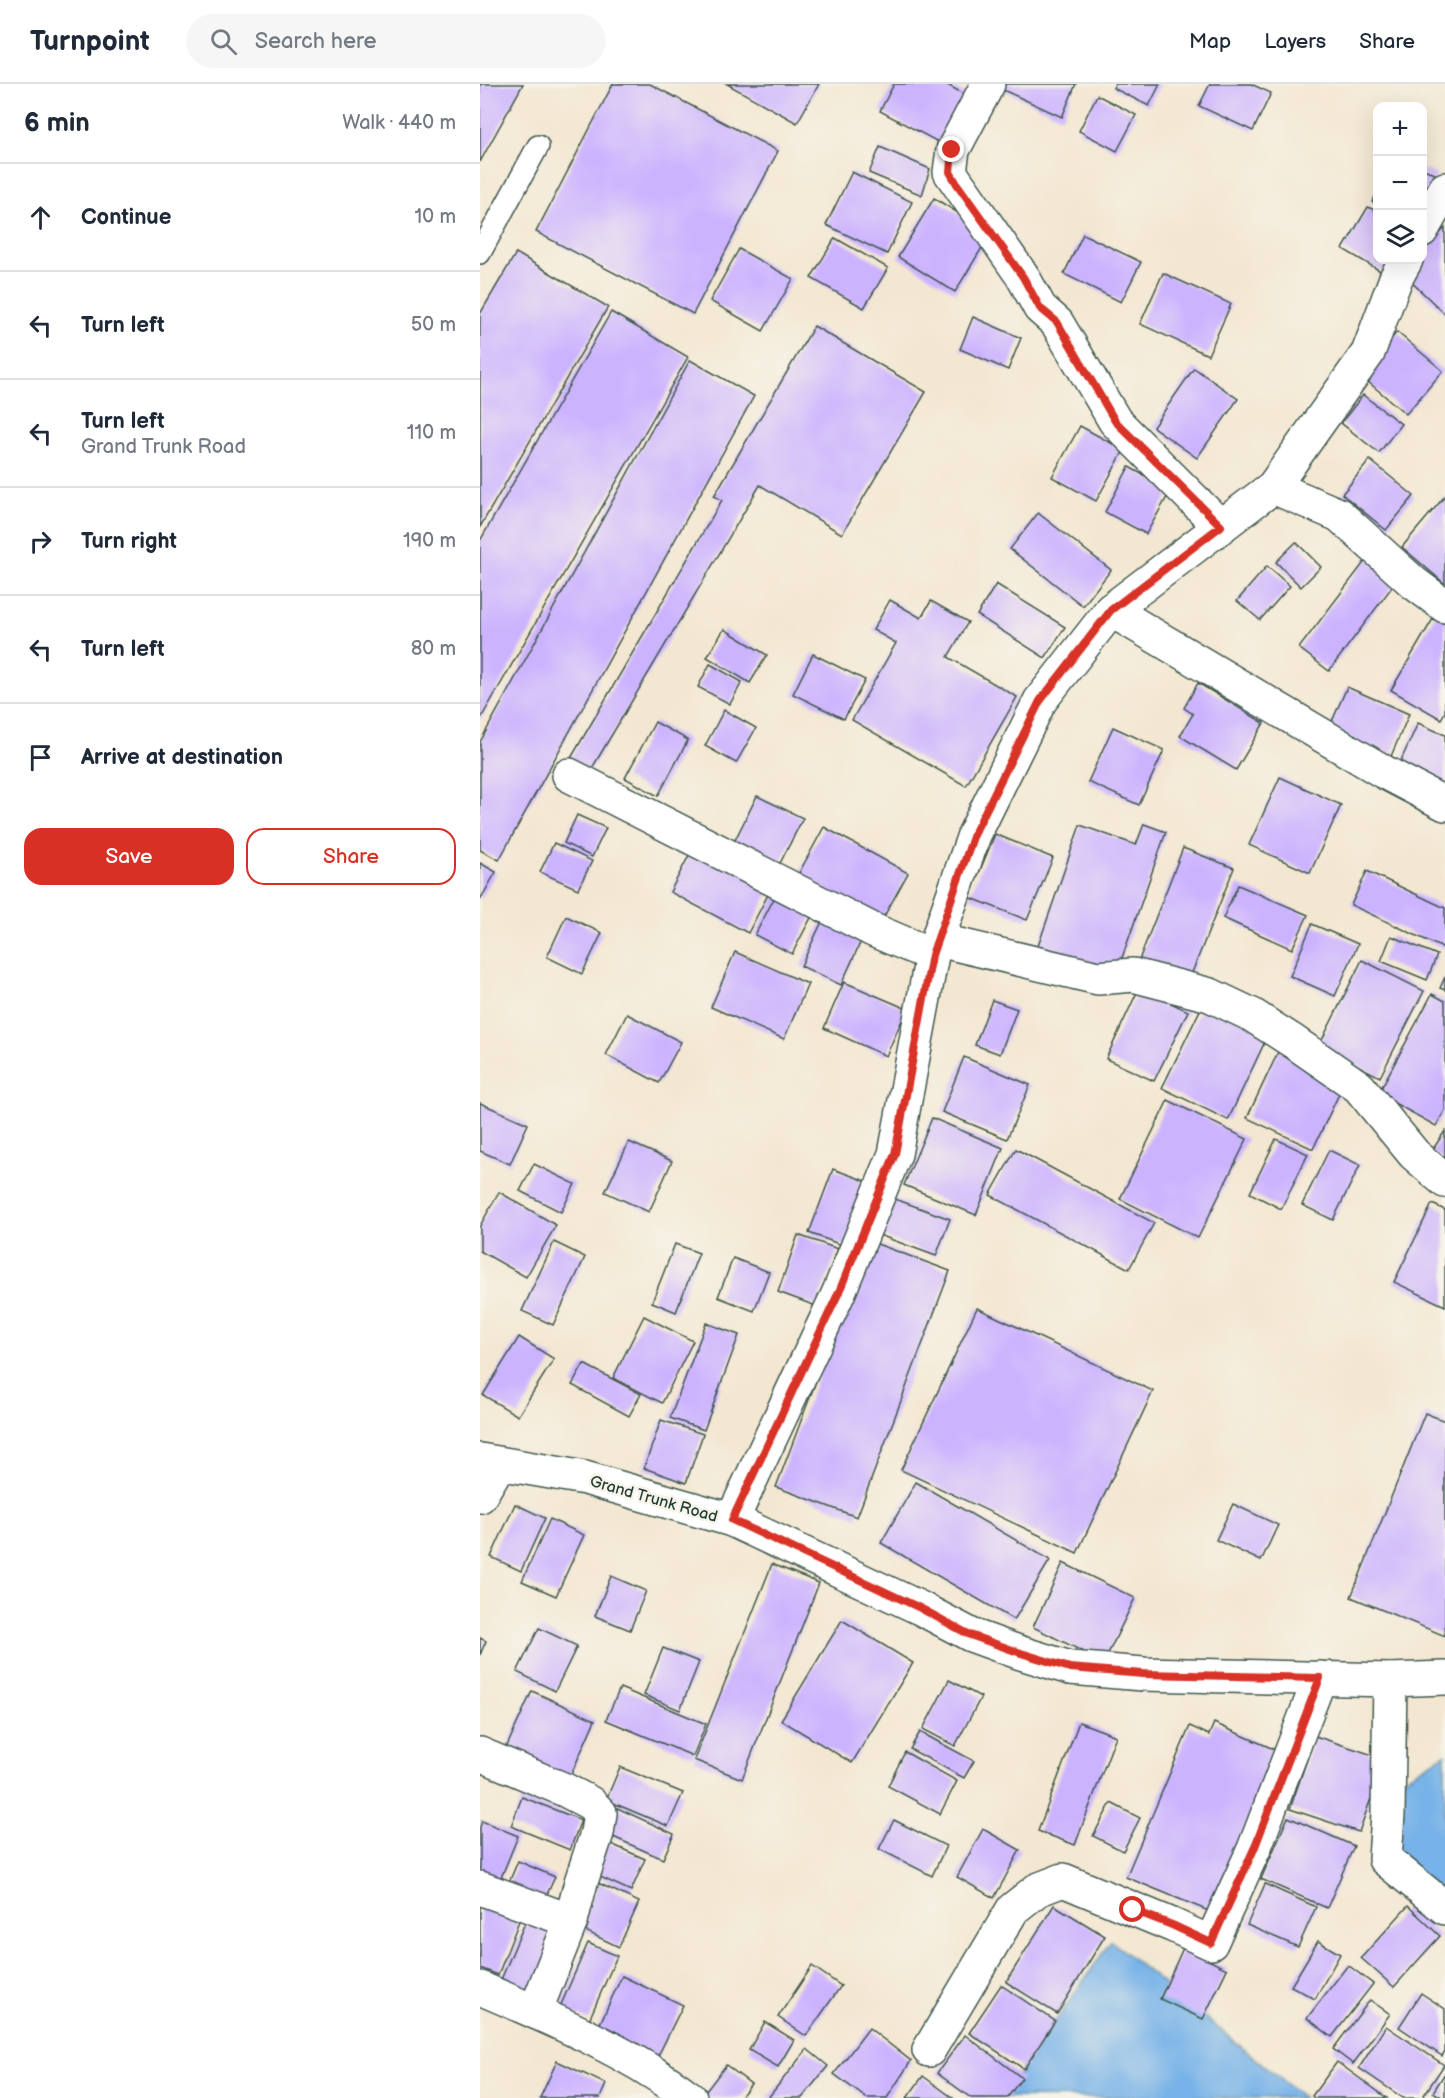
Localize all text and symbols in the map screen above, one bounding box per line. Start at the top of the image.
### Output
search box [186,14,606,68]
text: Turnpoint [30,25,150,58]
icon: search [207,25,240,58]
text: Search here [255,28,377,55]
text: Map [1189,29,1231,54]
text: Layers [1264,29,1326,54]
text: Share [1359,29,1415,54]
map controls [1373,102,1427,264]
button: + [1373,102,1427,156]
text: 6 min [24,108,90,139]
text: Walk · 440 m [342,111,456,135]
route end [938,136,964,162]
button: − [1373,156,1427,210]
icon: ahead [24,201,57,234]
text: Continue [81,204,171,231]
text: 10 m [415,205,456,229]
button: layers [1373,210,1427,264]
icon: left [24,309,57,342]
text: Turn left [81,312,165,339]
text: 50 m [411,313,456,337]
text: Turn left [81,408,165,435]
icon: left [24,417,57,450]
text: 110 m [407,421,456,445]
text: Grand Trunk Road [81,435,246,459]
icon: right [24,525,57,558]
text: Turn right [81,528,177,555]
text: 190 m [403,529,456,553]
icon: left [24,633,57,666]
text: Turn left [81,636,165,663]
text: 80 m [411,637,456,661]
icon: arrive [24,741,57,774]
text: Arrive at destination [81,744,283,771]
button: Save [24,828,234,885]
button: Share [246,828,456,885]
street label: Grand Trunk Road [588,1472,720,1527]
route start [1119,1896,1145,1922]

